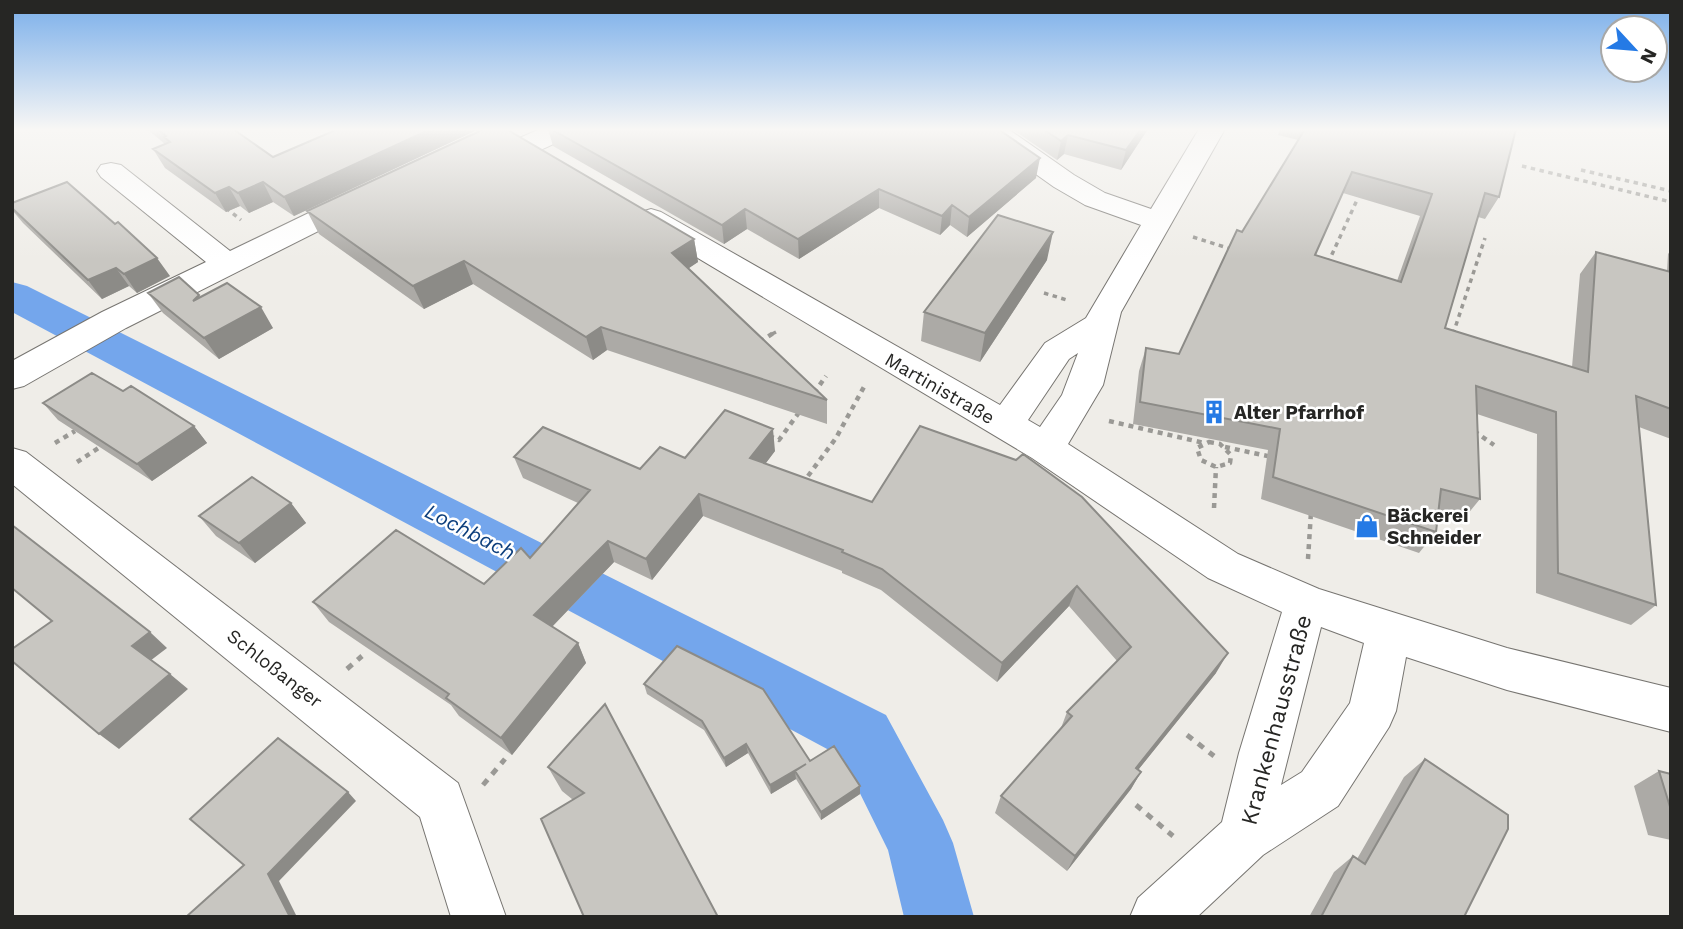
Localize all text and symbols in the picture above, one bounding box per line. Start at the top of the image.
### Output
north arrow [1599,14,1669,84]
text: N [1635,45,1662,68]
street label: Martinistraße [881,348,999,429]
building icon: Alter Pfarrhof [1200,398,1228,426]
place label: Alter Pfarrhof [1234,401,1364,424]
water label: Lochbach [421,498,520,565]
place label: Bäckerei Schneider [1387,504,1482,549]
shop icon: Bäckerei Schneider [1353,512,1381,540]
street label: Krankenhausstraße [1235,612,1318,828]
street label: Schloßanger [222,624,327,713]

